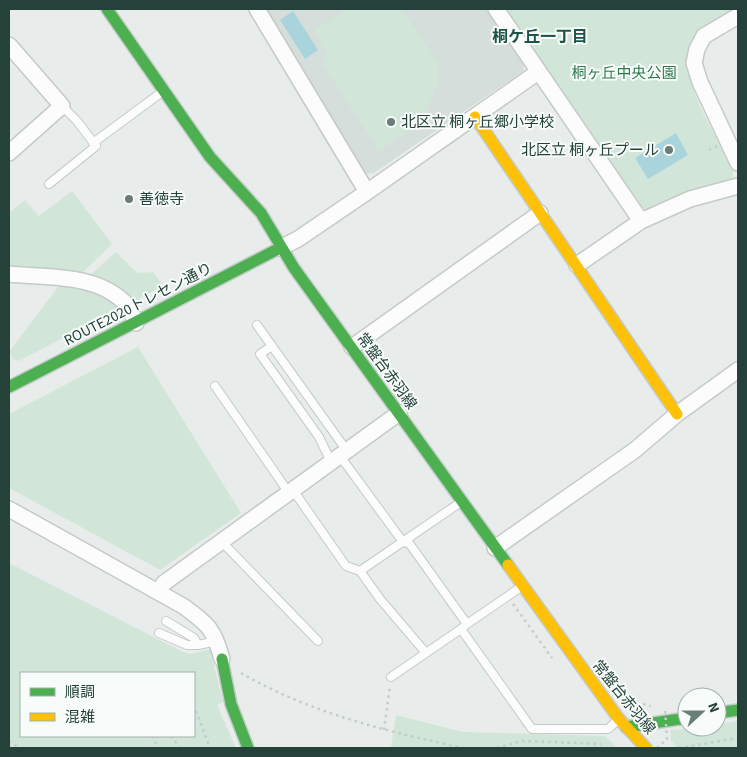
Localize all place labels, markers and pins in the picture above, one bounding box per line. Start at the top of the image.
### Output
place label: 北区立 桐ヶ丘郷小学校 [401,112,554,133]
marker: 北区立 桐ヶ丘郷小学校 [385,116,397,128]
place label: 北区立 桐ヶ丘プール [521,140,659,161]
marker: 北区立 桐ヶ丘プール [663,144,675,156]
place label: 善徳寺 [139,189,184,210]
marker: 善徳寺 [123,193,135,205]

